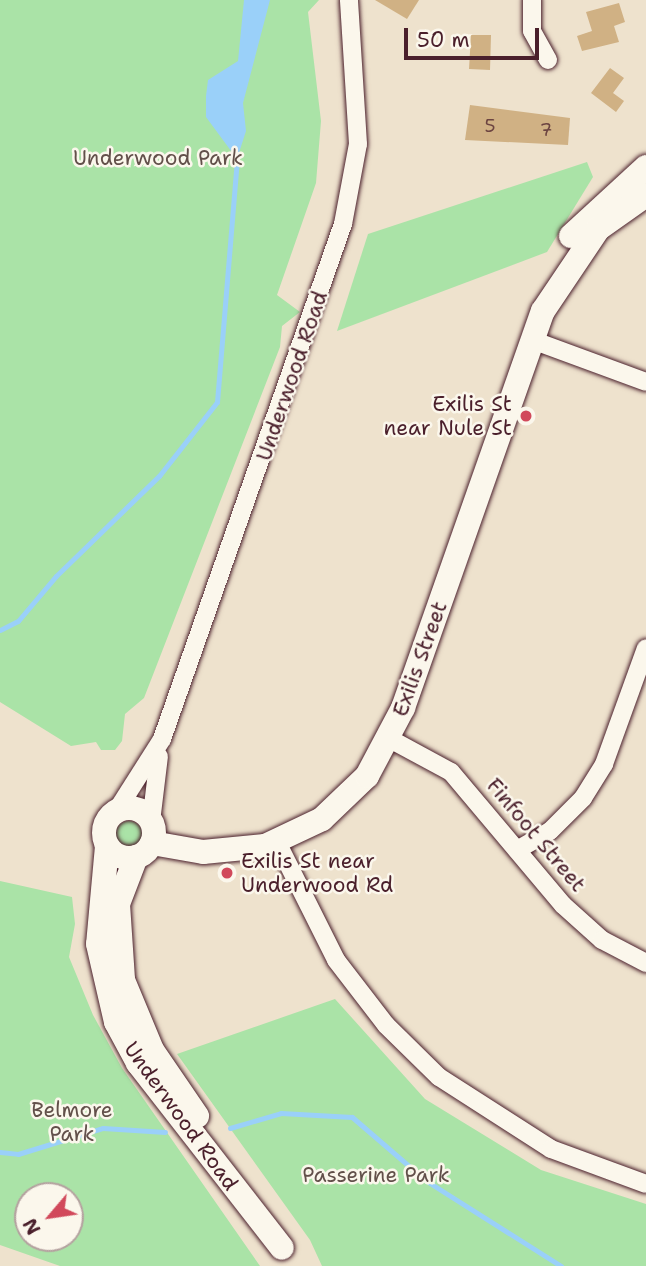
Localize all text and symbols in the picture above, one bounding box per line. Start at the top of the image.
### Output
scale bar [408,14,543,58]
text: 50 m [417,26,470,54]
house number: 5 [484,115,496,137]
house number: 7 [540,119,552,141]
park label: Underwood Park [73,145,243,171]
street label: Underwood Road [251,288,333,464]
place label: Exilis St near Nule St [384,391,512,441]
marker: Exilis St near Nule St [518,408,534,424]
street label: Exilis Street [388,598,452,720]
street label: Finfoot Street [481,773,591,897]
place label: Exilis St near Underwood Rd [241,848,393,898]
marker: Exilis St near Underwood Rd [219,865,235,881]
street label: Underwood Road [119,1037,243,1195]
park label: Belmore Park [31,1097,113,1147]
park label: Passerine Park [302,1162,450,1188]
north arrow [14,1182,84,1252]
text: N [17,1214,47,1239]

